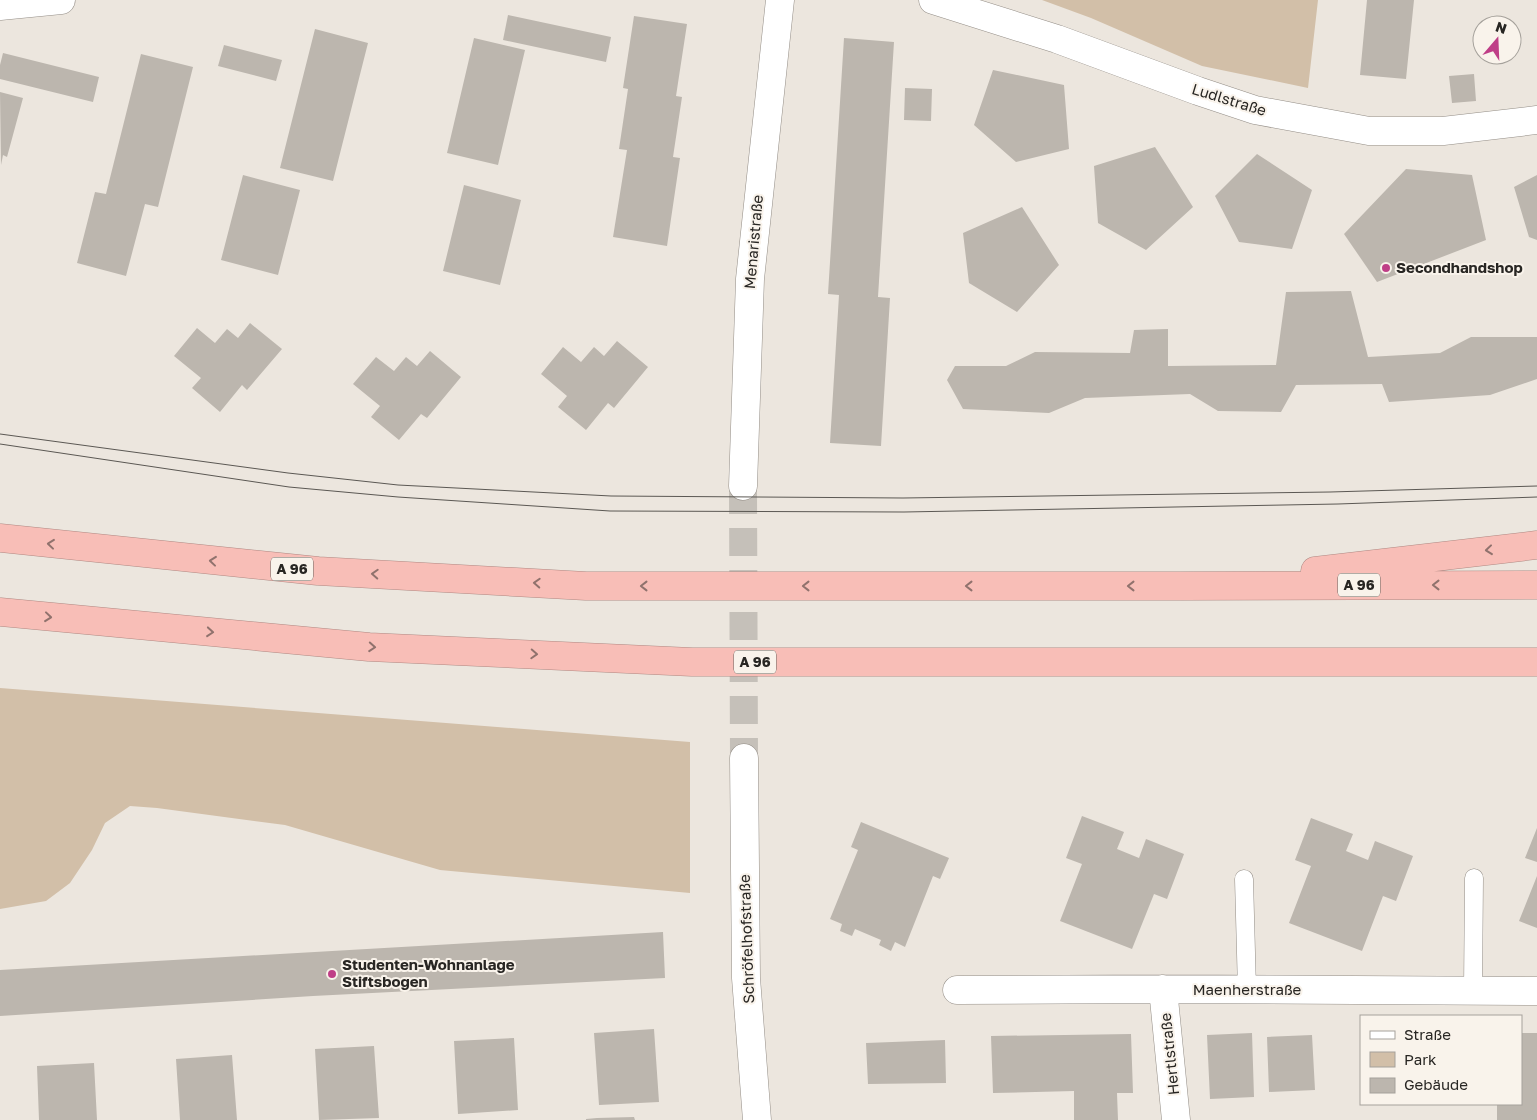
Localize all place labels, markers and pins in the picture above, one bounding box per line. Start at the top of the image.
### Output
place label: Secondhandshop [1396,258,1523,276]
marker: Secondhandshop [1380,262,1392,274]
place label: Studenten-Wohnanlage Stiftsbogen [342,955,515,990]
marker: Studenten-Wohnanlage Stiftsbogen [326,968,338,980]

